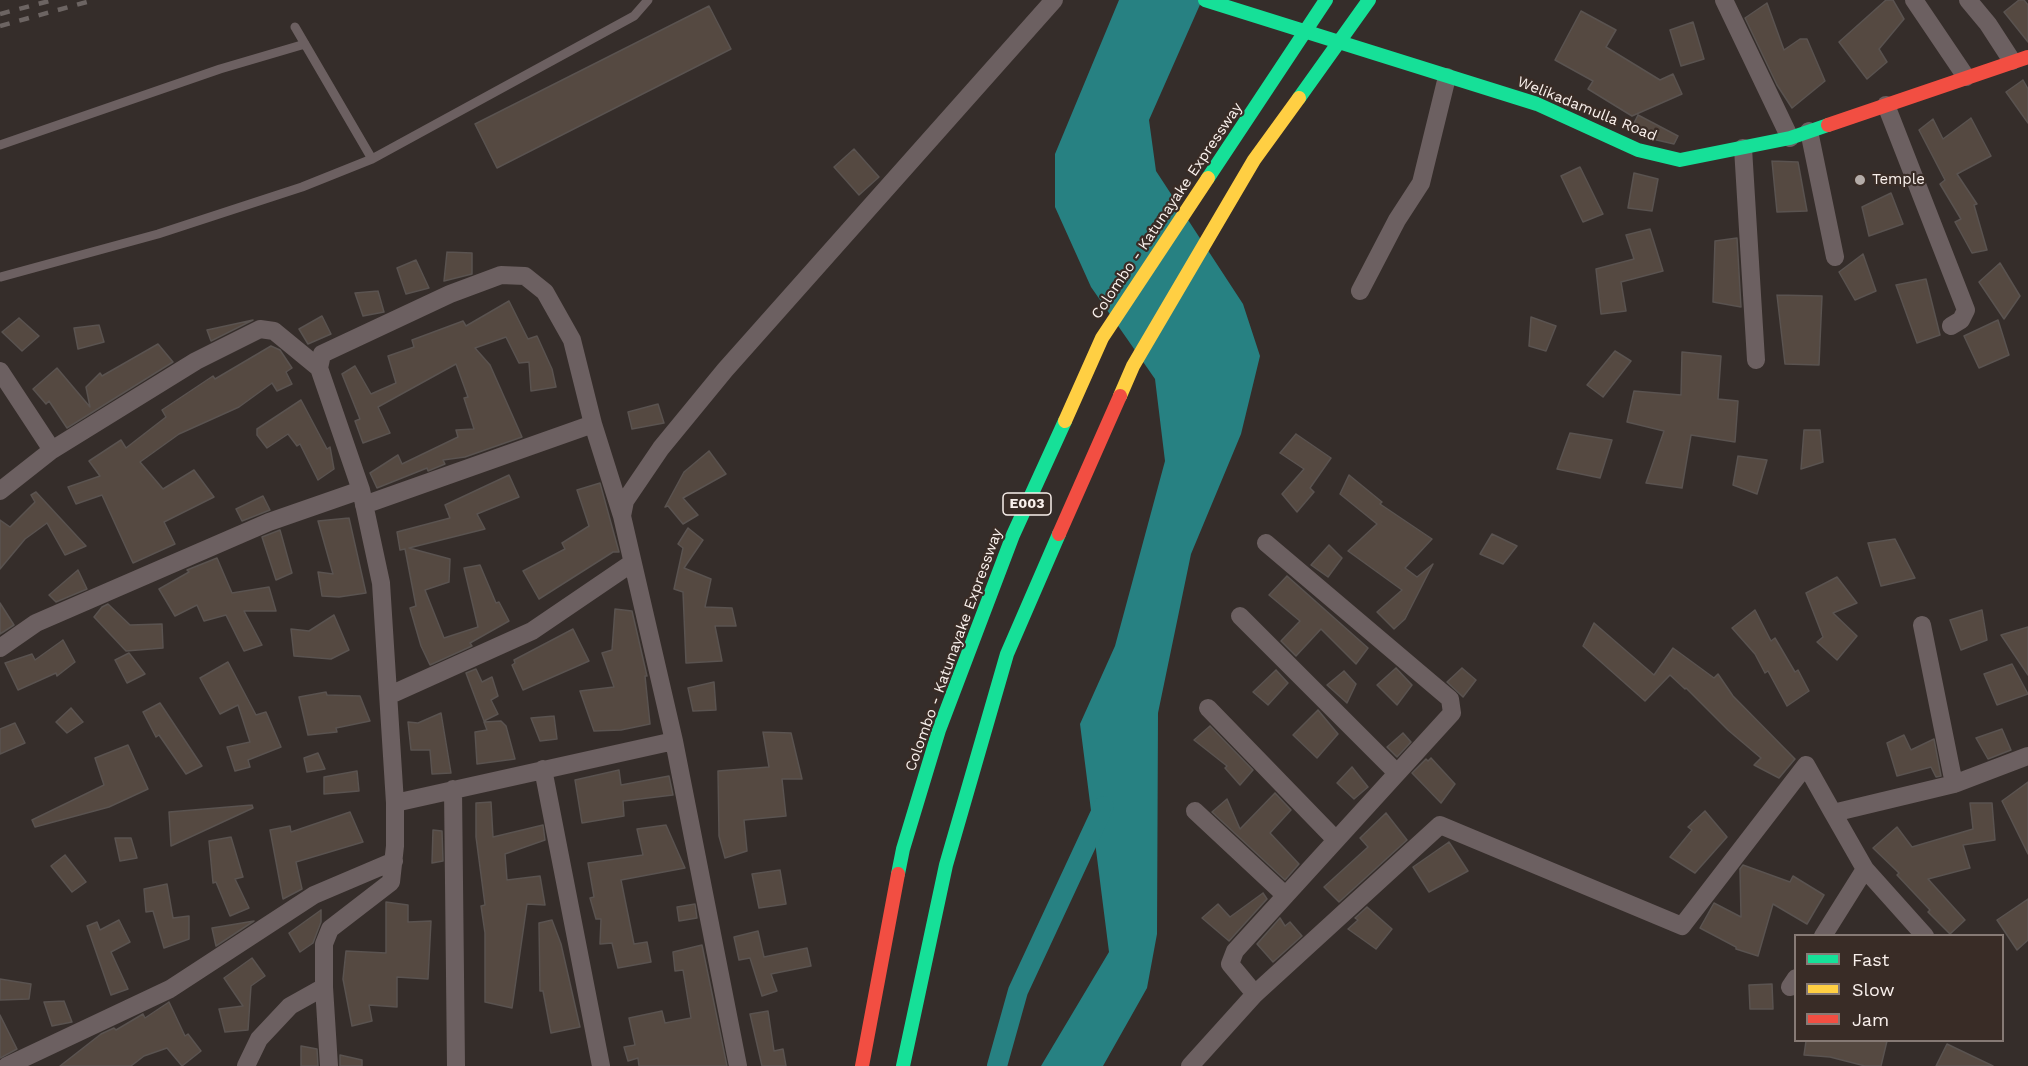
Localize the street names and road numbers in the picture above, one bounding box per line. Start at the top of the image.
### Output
street label: Welikadamulla Road [1515,73,1659,145]
street label: Colombo - Katunayake Expressway [1088,99,1246,323]
road number: E003 [1003,493,1051,515]
street label: Colombo - Katunayake Expressway [902,526,1006,774]

